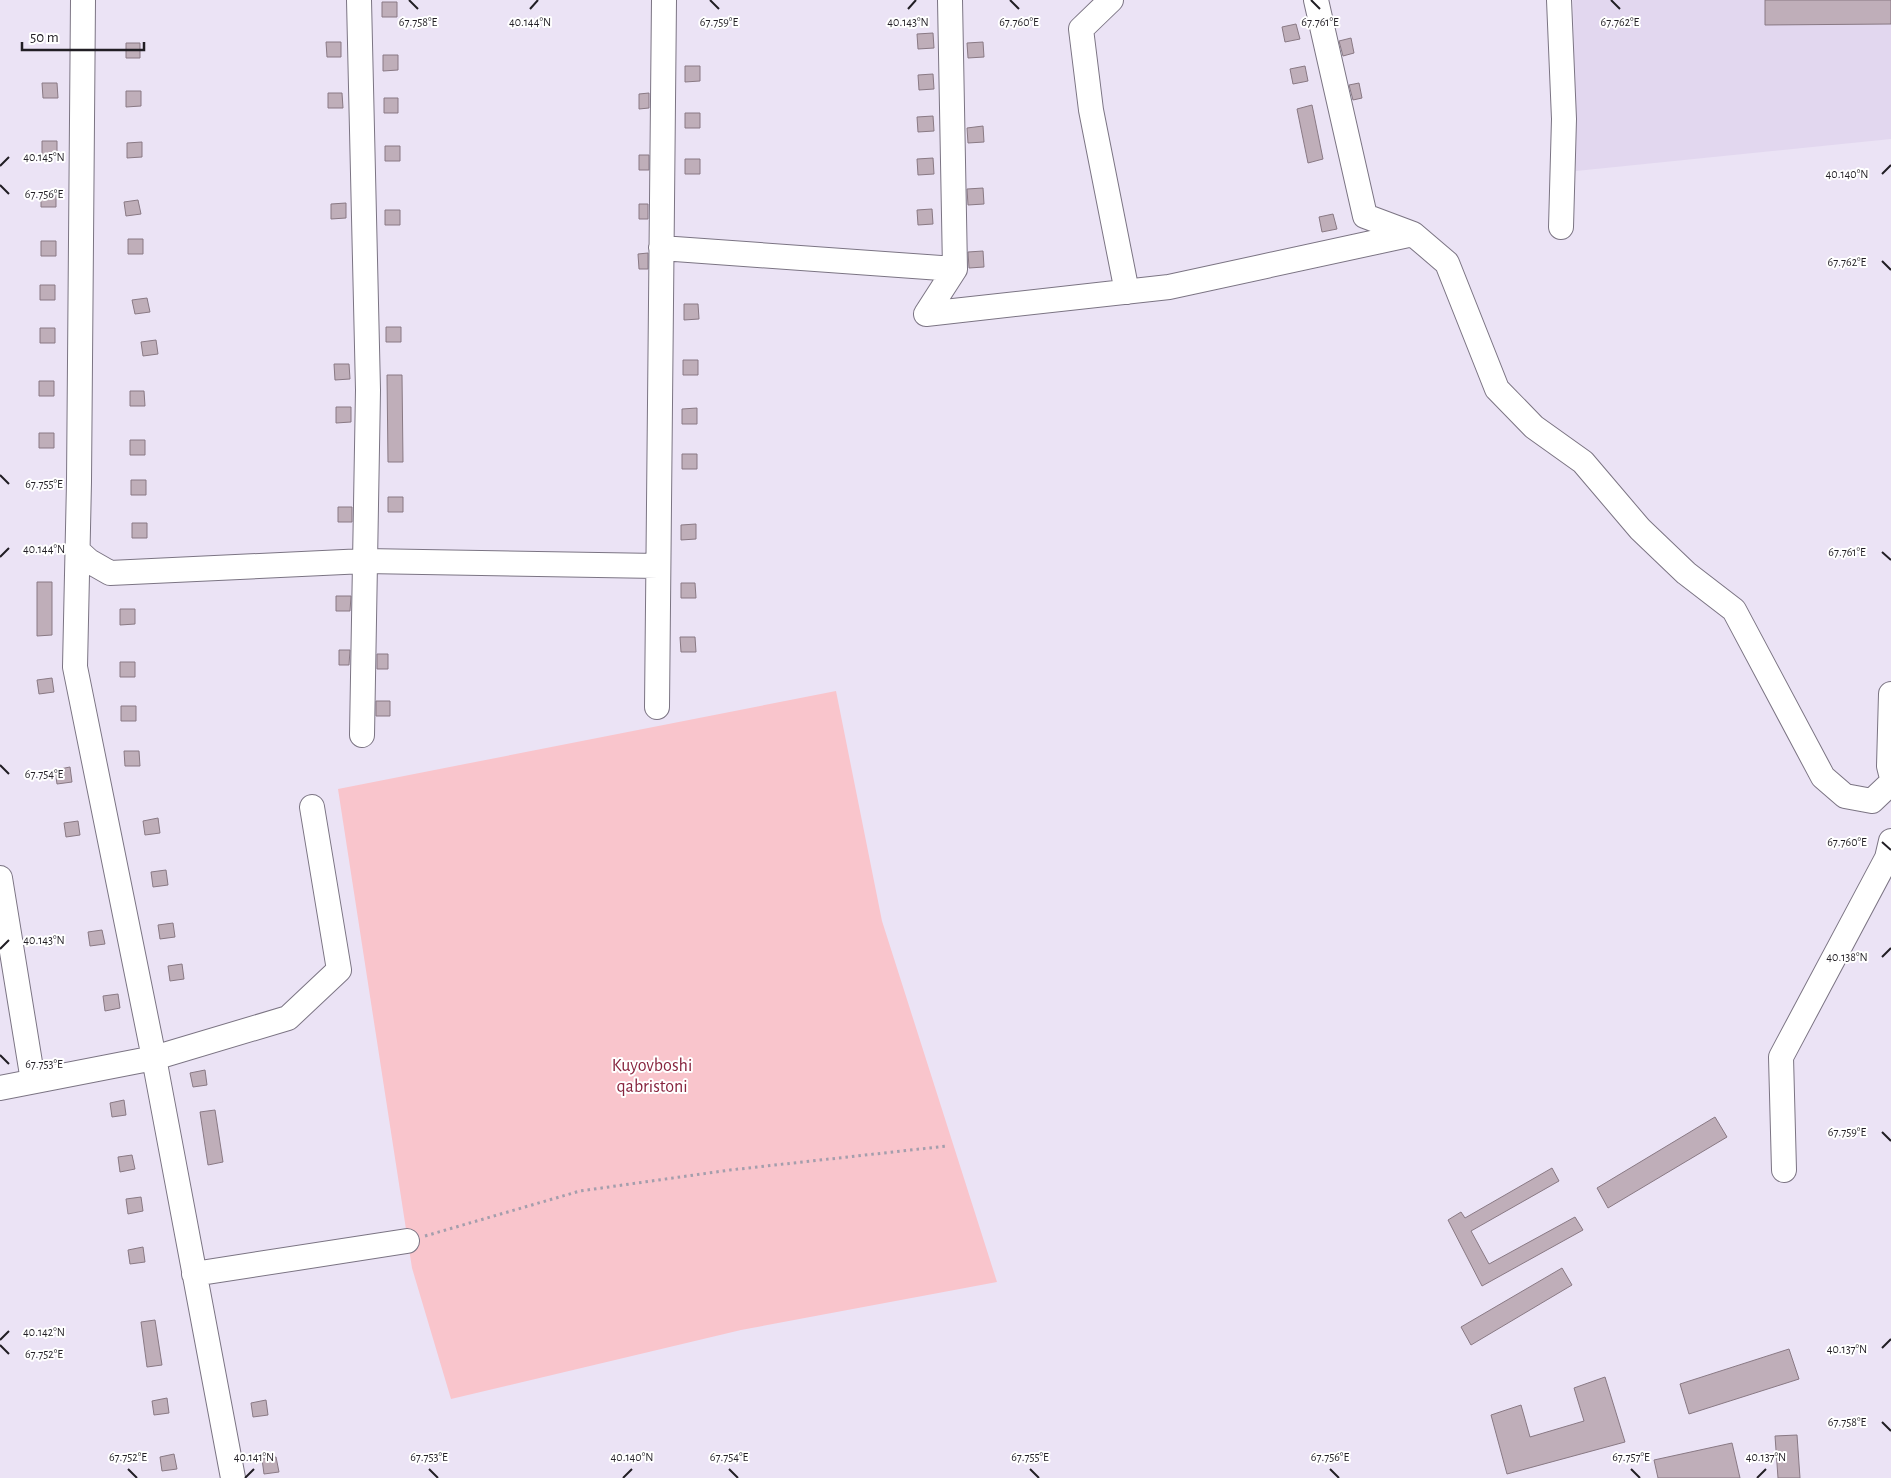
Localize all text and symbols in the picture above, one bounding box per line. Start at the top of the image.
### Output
text: 67.758°E [399,16,437,28]
text: 40.144°N [509,16,551,28]
text: 67.759°E [700,16,738,28]
text: 40.143°N [887,16,929,28]
text: 67.760°E [999,16,1039,28]
text: 67.761°E [1301,16,1339,28]
text: 67.762°E [1601,16,1640,28]
scale bar [22,20,145,52]
text: 50 m [30,30,59,45]
text: 40.145°N [23,151,65,163]
text: 40.140°N [1826,168,1868,180]
text: 67.756°E [25,188,63,200]
text: 67.762°E [1828,256,1867,268]
text: 67.755°E [25,478,63,490]
text: 40.144°N [23,543,65,555]
text: 67.761°E [1828,546,1866,558]
text: 67.754°E [25,768,63,780]
text: 67.760°E [1827,836,1867,848]
text: 40.143°N [23,934,65,946]
text: 40.138°N [1826,951,1868,963]
park label: Kuyovboshi qabristoni [612,1057,692,1096]
text: 67.753°E [25,1058,63,1070]
text: 67.759°E [1828,1126,1866,1138]
text: 40.142°N [23,1326,65,1338]
text: 40.137°N [1827,1343,1867,1355]
text: 67.752°E [25,1348,63,1360]
text: 67.758°E [1828,1416,1866,1428]
text: 67.752°E [109,1451,147,1463]
text: 40.141°N [234,1451,274,1463]
text: 67.753°E [410,1451,448,1463]
text: 40.140°N [611,1451,653,1463]
text: 67.754°E [710,1451,748,1463]
text: 67.755°E [1011,1451,1049,1463]
text: 67.756°E [1311,1451,1349,1463]
text: 67.757°E [1612,1451,1650,1463]
text: 40.137°N [1746,1451,1786,1463]

